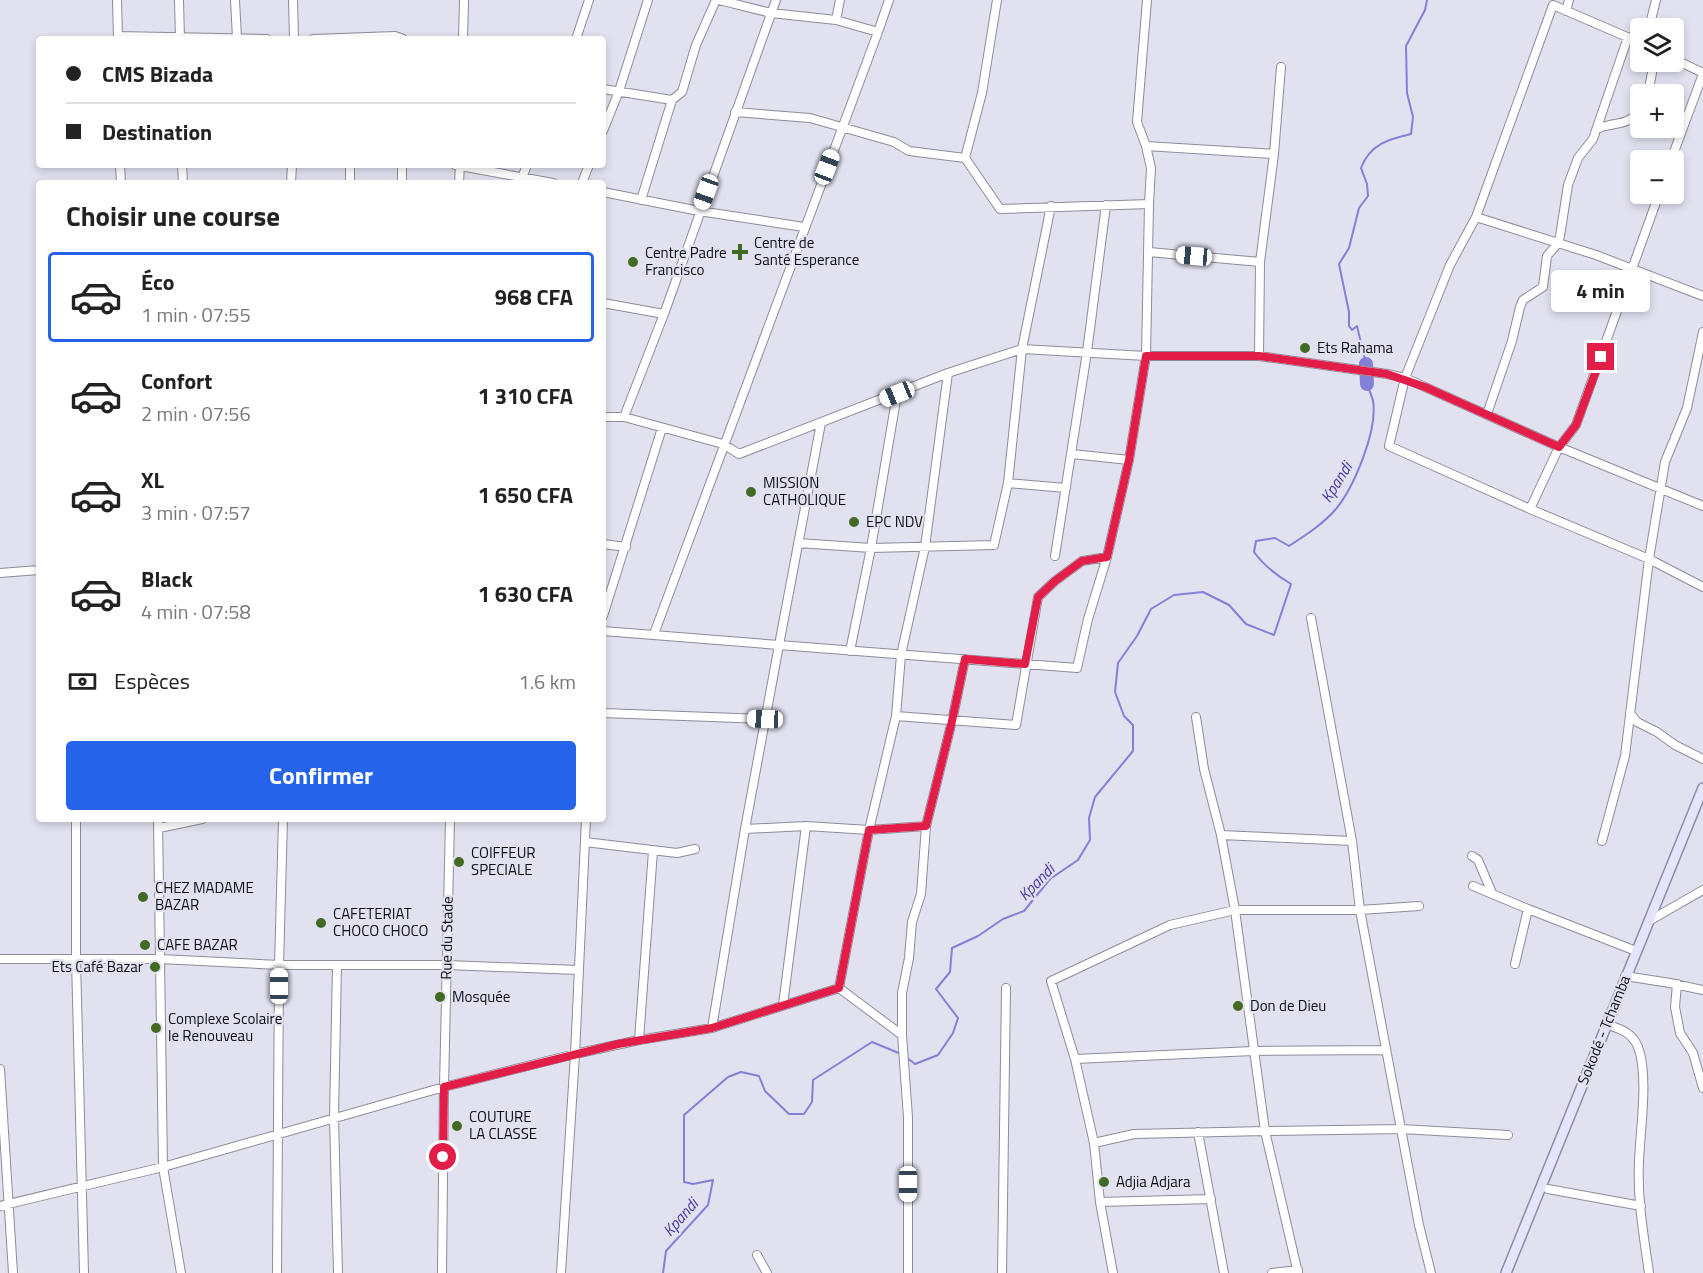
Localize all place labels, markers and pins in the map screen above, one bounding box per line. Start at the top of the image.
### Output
place label: Centre de Santé Esperance [754,231,859,271]
place label: Centre Padre Francisco [645,241,727,281]
marker: Centre de Santé Esperance [731,243,749,261]
marker: Centre Padre Francisco [626,255,640,269]
place label: Ets Rahama [1317,336,1394,359]
marker: Ets Rahama [1298,341,1312,355]
place label: MISSION CATHOLIQUE [763,471,846,511]
marker: MISSION CATHOLIQUE [744,485,758,499]
place label: EPC NDV [866,510,923,533]
marker: EPC NDV [847,515,861,529]
place label: COIFFEUR SPECIALE [471,841,536,881]
marker: COIFFEUR SPECIALE [452,855,466,869]
place label: CHEZ MADAME BAZAR [155,876,254,916]
marker: CHEZ MADAME BAZAR [136,890,150,904]
place label: CAFETERIAT CHOCO CHOCO [333,902,429,942]
marker: CAFETERIAT CHOCO CHOCO [314,916,328,930]
place label: CAFE BAZAR [157,933,238,956]
marker: CAFE BAZAR [138,938,152,952]
place label: Ets Café Bazar [52,955,143,978]
marker: Ets Café Bazar [148,960,162,974]
place label: Mosquée [452,985,510,1008]
marker: Mosquée [433,990,447,1004]
place label: Don de Dieu [1250,994,1326,1017]
marker: Don de Dieu [1231,999,1245,1013]
place label: Complexe Scolaire le Renouveau [168,1007,282,1047]
marker: Complexe Scolaire le Renouveau [149,1021,163,1035]
place label: COUTURE LA CLASSE [469,1105,537,1145]
marker: COUTURE LA CLASSE [450,1119,464,1133]
place label: Adjia Adjara [1116,1170,1191,1193]
marker: Adjia Adjara [1097,1175,1111,1189]

